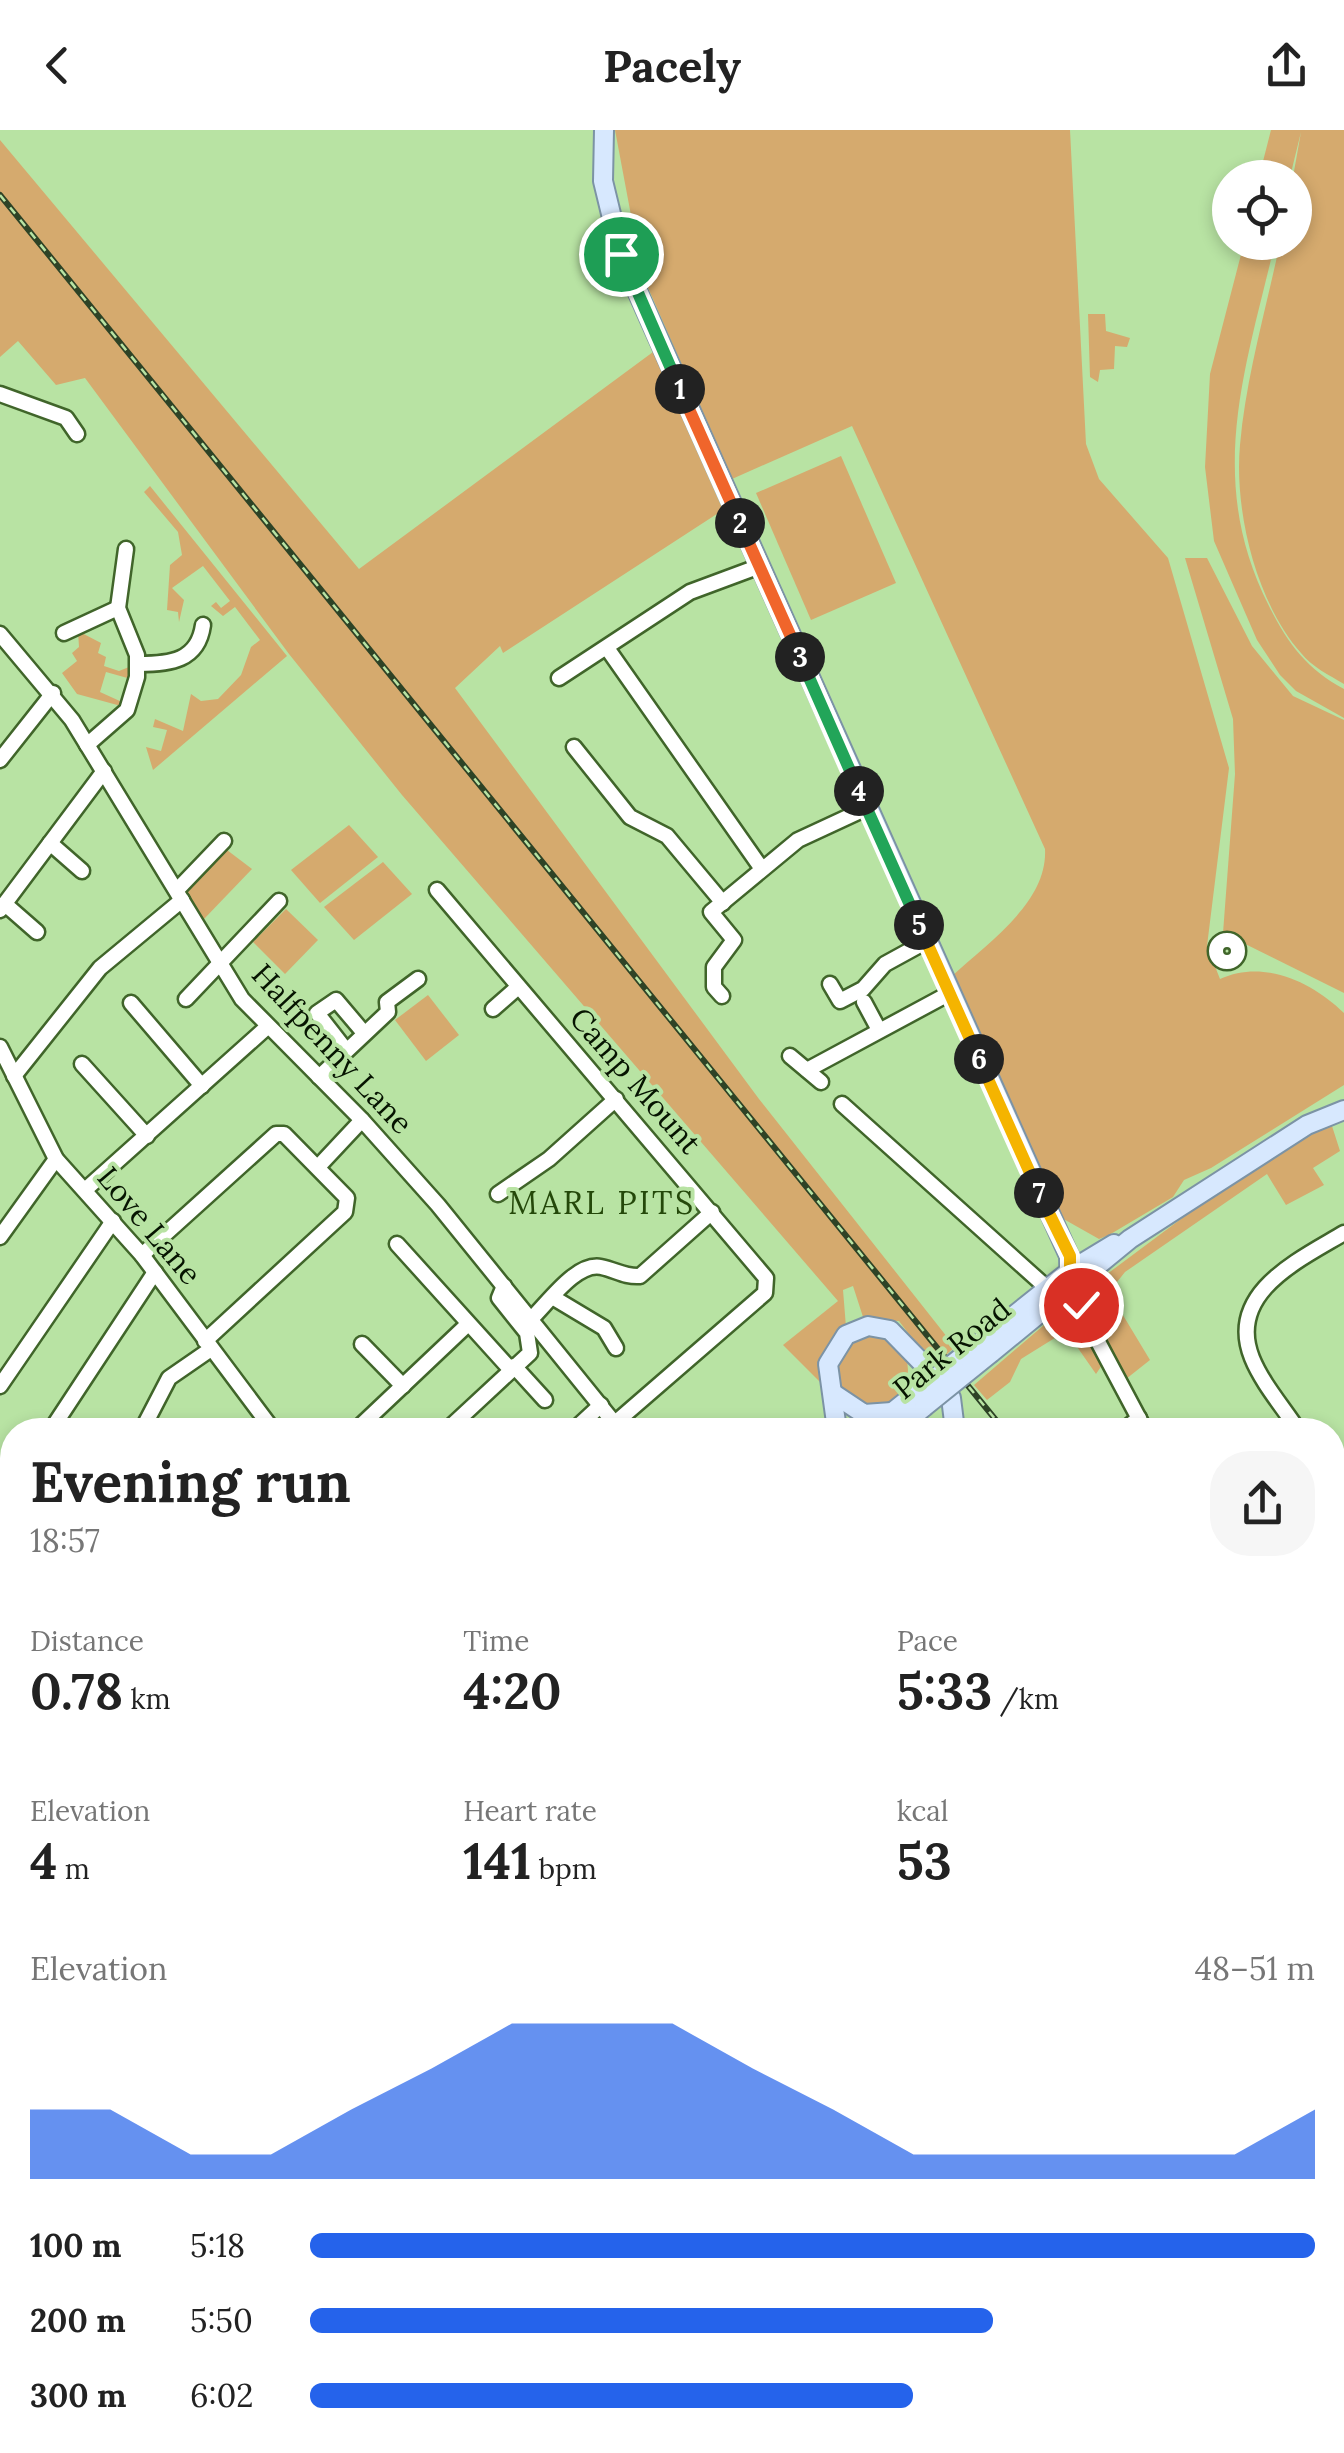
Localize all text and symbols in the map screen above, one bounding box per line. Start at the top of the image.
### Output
text: Pacely [603,37,741,94]
icon: back [30,38,85,93]
icon: share [1259,38,1314,93]
map controls [1212,160,1312,260]
button: locate [1212,160,1312,260]
pin [579,212,664,297]
icon: arrive [594,227,649,282]
pin: 1 [655,364,705,414]
text: 1 [674,371,686,407]
pin: 2 [715,498,765,548]
text: 2 [733,505,747,541]
pin: 3 [775,632,825,682]
text: 3 [792,639,808,675]
pin: 4 [834,766,884,816]
text: 4 [851,773,867,809]
pin: 5 [894,900,944,950]
text: 5 [911,907,927,943]
street label: Halfpenny Lane [243,955,421,1142]
street label: Camp Mount [562,999,710,1162]
pin: 6 [954,1034,1004,1084]
text: 6 [971,1041,987,1077]
street label: Love Lane [90,1159,210,1292]
pin: 7 [1014,1168,1064,1218]
text: 7 [1032,1175,1046,1211]
district label: MARL PITS [508,1182,696,1223]
pin [1039,1263,1124,1348]
icon: check [1054,1278,1109,1333]
street label: Park Road [885,1289,1018,1407]
text: Evening run [30,1447,351,1517]
button: share [1210,1451,1315,1556]
text: 18:57 [30,1520,100,1561]
text: Distance [30,1623,144,1659]
text: Time [463,1623,529,1659]
text: Pace [897,1623,958,1659]
text: 0.78 [30,1659,123,1723]
text: 4:20 [463,1659,562,1723]
text: 5:33 [897,1659,992,1723]
text: km [123,1681,171,1717]
text: /km [992,1681,1059,1717]
text: Elevation [30,1793,150,1829]
text: Heart rate [463,1793,597,1829]
text: kcal [897,1793,948,1829]
text: 4 [30,1829,57,1893]
text: 141 [463,1829,531,1893]
text: 53 [897,1829,952,1893]
text: m [57,1851,90,1887]
text: bpm [531,1851,597,1887]
text: Elevation [30,1948,167,1989]
text: 48–51 m [1195,1948,1315,1989]
text: 100 m [30,2225,122,2266]
text: 5:18 [190,2225,245,2266]
text: 200 m [30,2300,126,2341]
text: 5:50 [190,2300,253,2341]
text: 300 m [30,2375,126,2416]
text: 6:02 [190,2375,253,2416]

